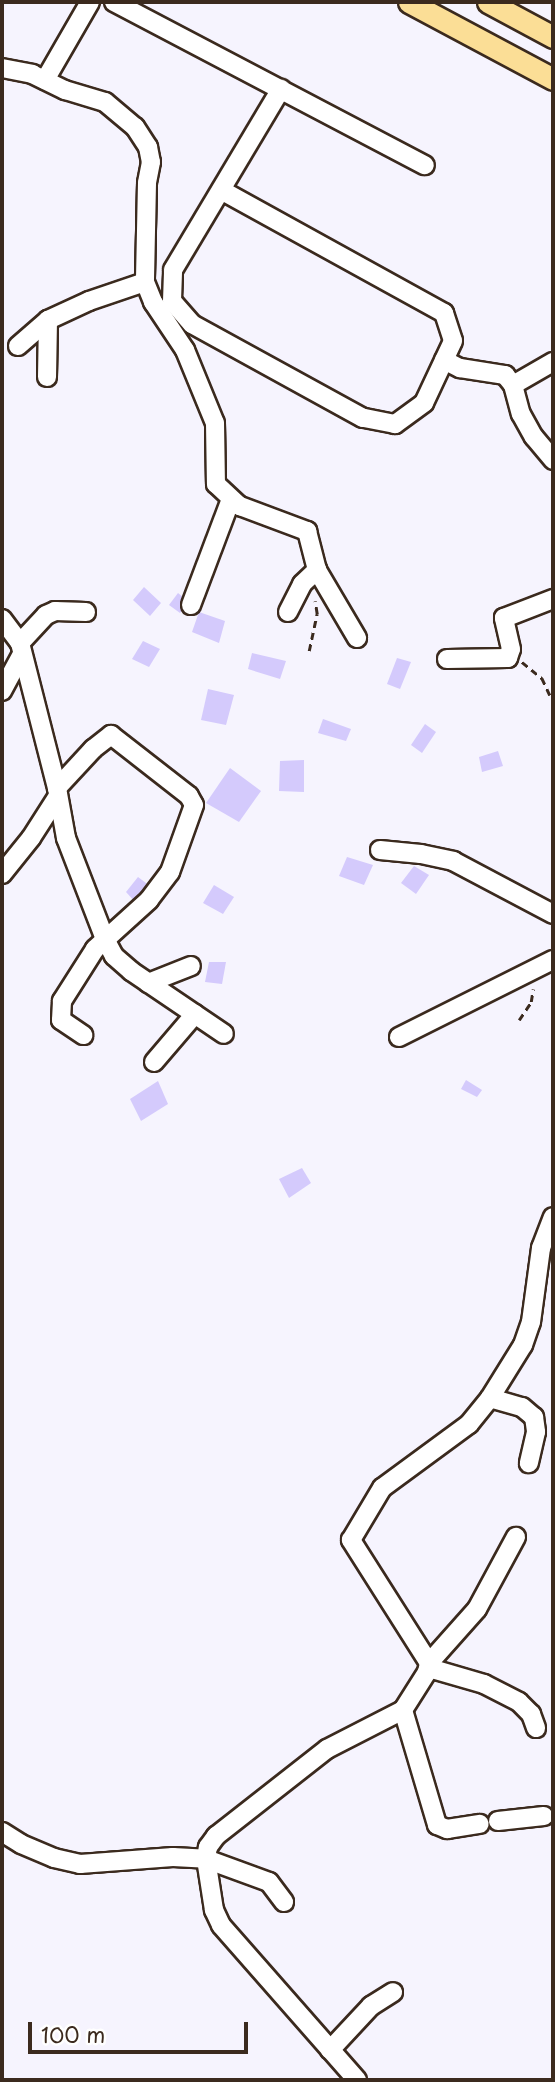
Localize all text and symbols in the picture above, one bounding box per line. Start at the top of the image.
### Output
scale bar [32,2008,252,2052]
text: 100 m [41,2018,105,2050]

